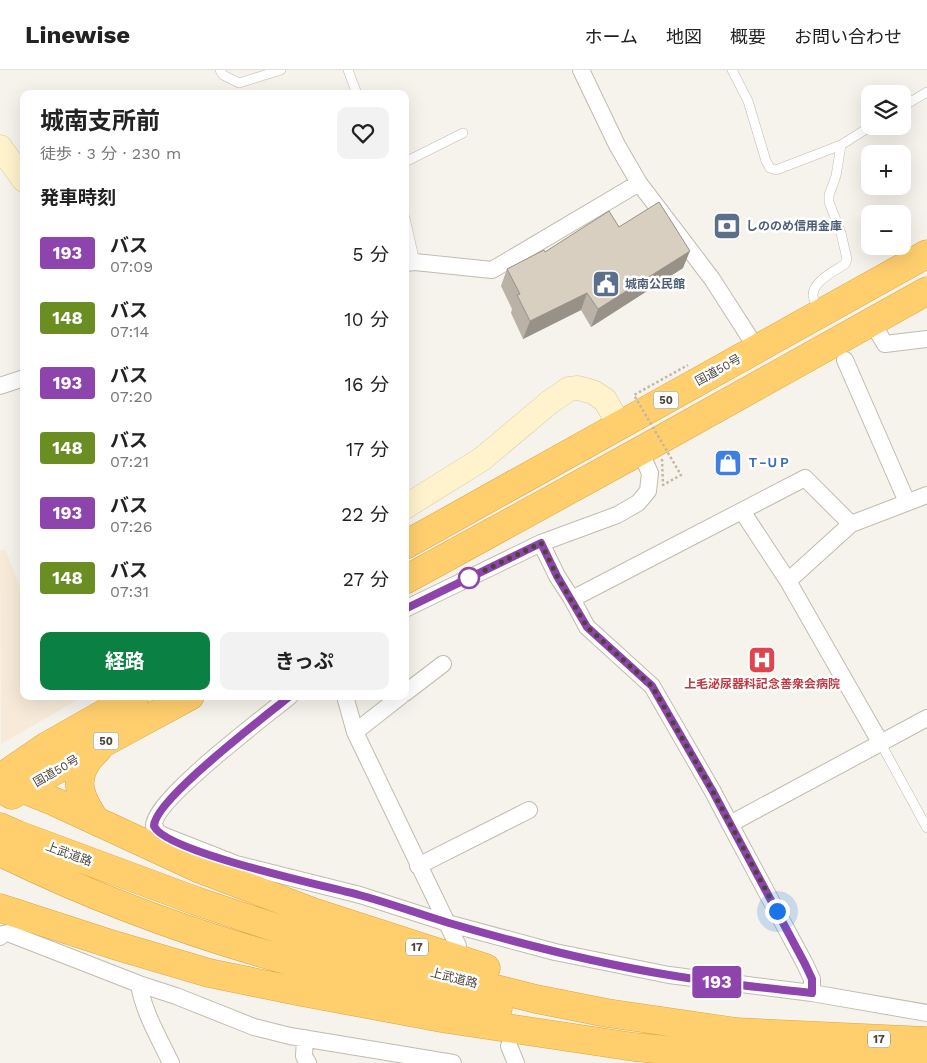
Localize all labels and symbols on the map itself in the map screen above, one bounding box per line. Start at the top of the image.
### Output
bank icon: しののめ信用金庫 [712,211,742,241]
place label: しののめ信用金庫 [746,219,842,233]
public building icon: 城南公民館 [591,269,621,299]
place label: 城南公民館 [625,277,685,291]
street label: 国道50号 [693,352,743,388]
road number: 50 [654,392,678,408]
shop icon: Ｔ−ＵＰ [713,448,743,478]
place label: Ｔ−ＵＰ [747,456,790,470]
unlabelled marker [458,567,480,589]
hospital icon: 上毛泌尿器科記念善衆会病院 [747,645,777,675]
place label: 上毛泌尿器科記念善衆会病院 [684,677,840,691]
road number: 50 [94,732,118,749]
street label: 国道50号 [31,752,81,790]
street label: 上武道路 [44,839,94,869]
your location [765,899,790,924]
road number: 17 [406,939,428,956]
street label: 上武道路 [429,965,479,991]
line badge: 193 [688,966,746,998]
road number: 17 [868,1031,890,1048]

